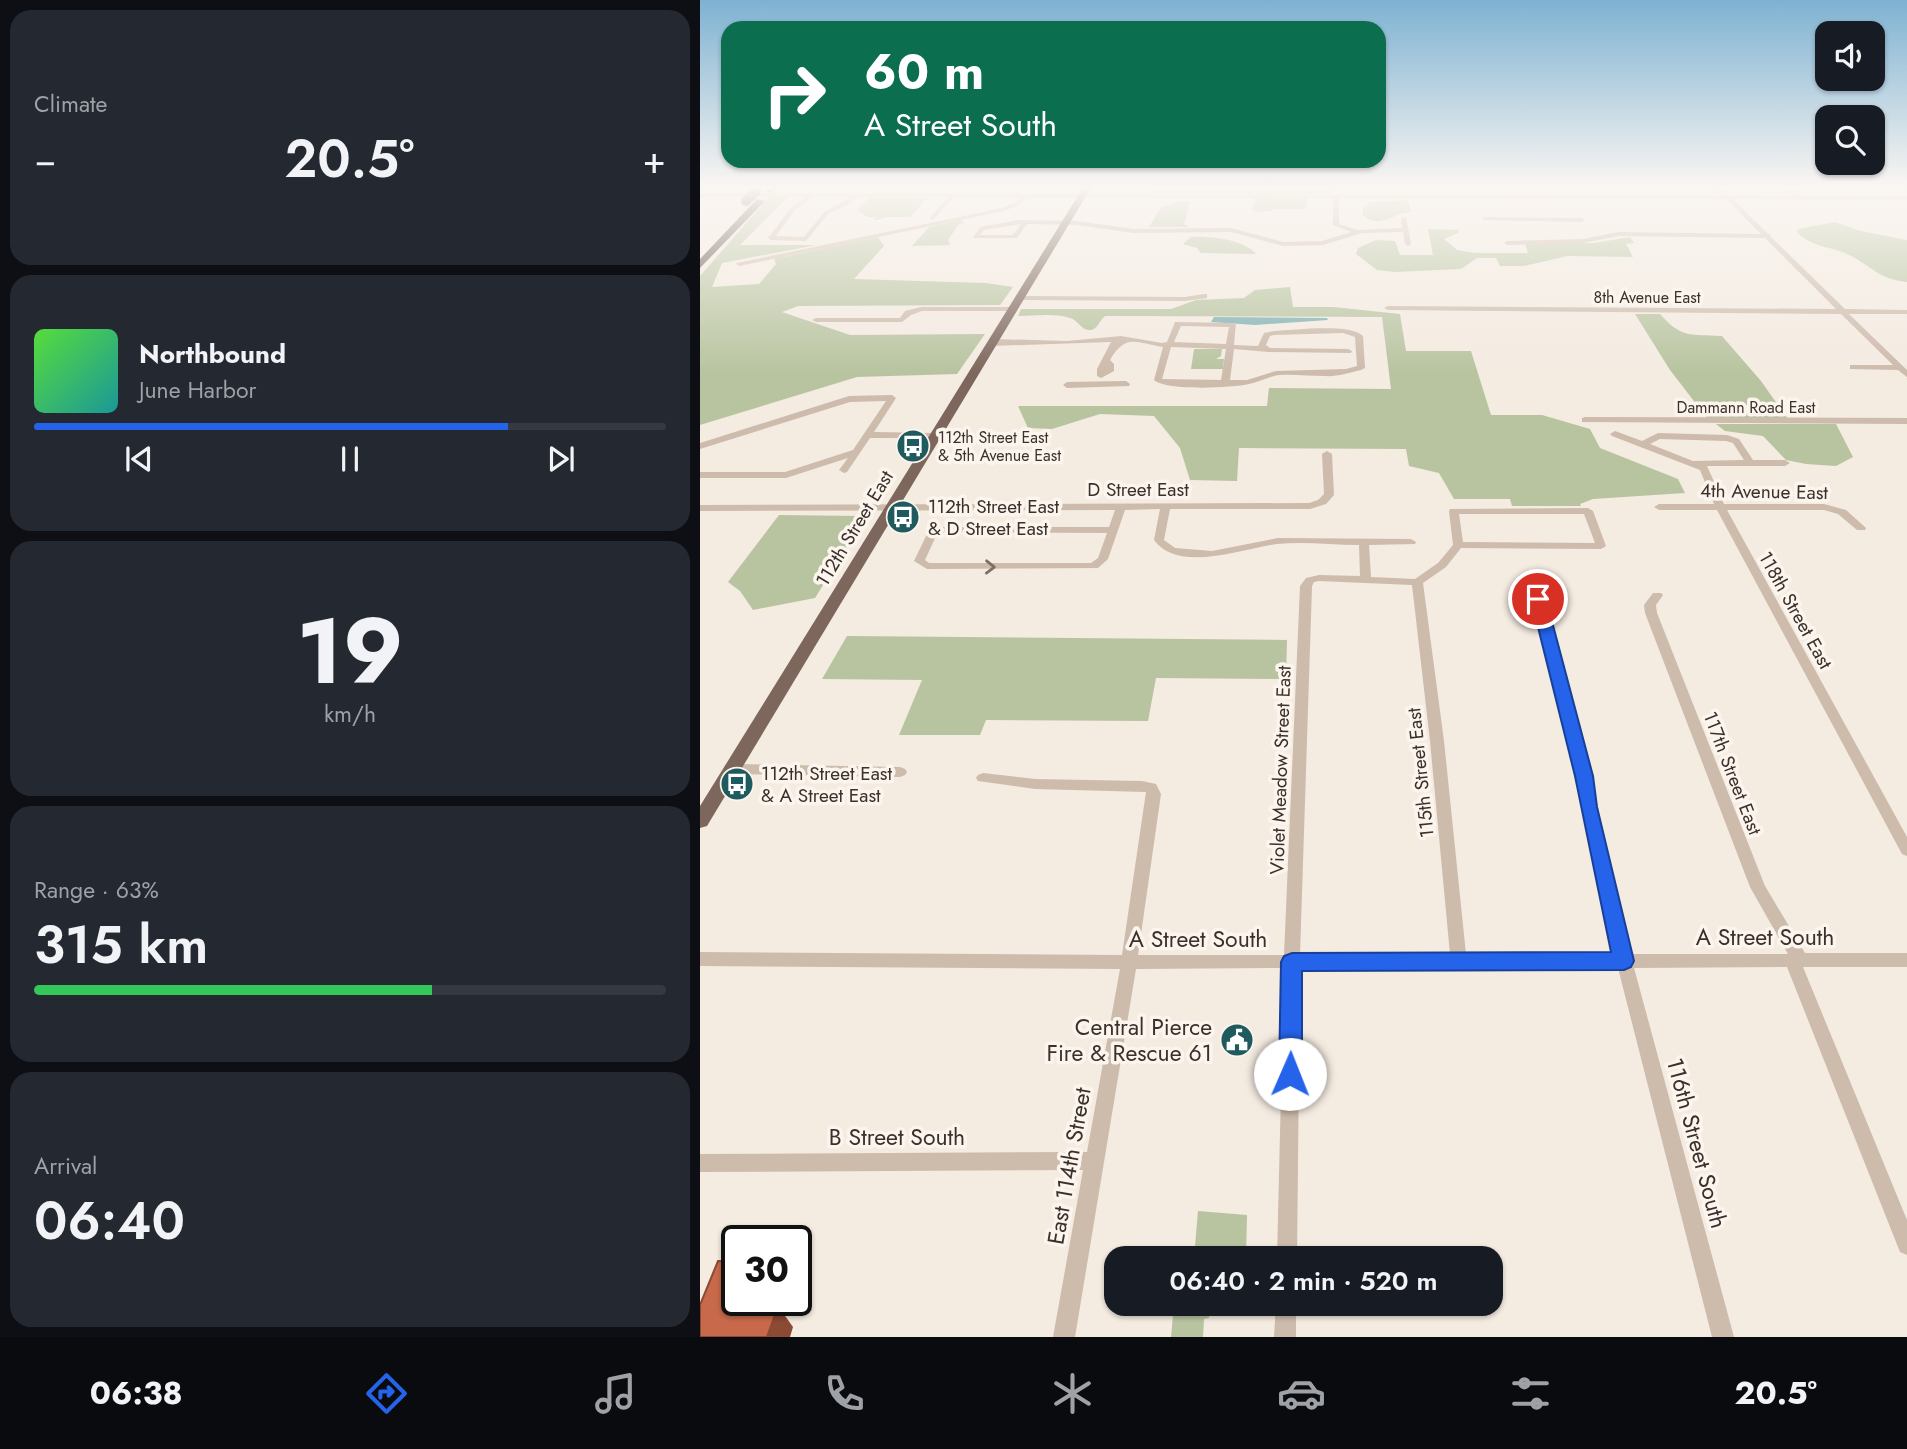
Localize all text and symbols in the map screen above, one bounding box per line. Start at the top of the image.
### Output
map controls [1815,21,1885,175]
button: sound [1815,21,1885,91]
text: 60 m [864,37,984,107]
icon: right [749,49,840,140]
text: Climate [34,87,107,121]
text: A Street South [864,102,1057,148]
button: search [1815,105,1885,175]
text: 20.5° [285,121,414,197]
text: − [34,132,56,187]
text: + [643,132,666,187]
street label: 8th Avenue East [1593,286,1701,309]
text: Northbound [139,335,286,373]
text: June Harbor [139,373,256,407]
street label: Dammann Road East [1677,396,1816,419]
place label: 112th Street East & 5th Avenue East [938,426,1061,467]
bus stop icon: 112th Street East & 5th Avenue East [894,427,932,465]
icon: previous [120,440,158,478]
icon: pause [331,440,369,478]
icon: next [542,440,580,478]
street label: 112th Street East [809,465,900,591]
street label: D Street East [1087,476,1189,503]
street label: 4th Avenue East [1700,477,1829,506]
place label: 112th Street East & D Street East [928,493,1059,542]
bus stop icon: 112th Street East & D Street East [884,498,922,536]
street label: 118th Street East [1752,547,1839,674]
one-way arrow [985,559,996,574]
pin [1508,569,1568,629]
icon: arrive [1519,580,1557,618]
text: 19 [296,586,404,717]
street label: Violet Meadow Street East [1263,665,1298,875]
text: km/h [324,697,376,731]
street label: 115th Street East [1400,706,1441,839]
street label: 117th Street East [1697,708,1769,839]
place label: 112th Street East & A Street East [761,760,892,809]
bus stop icon: 112th Street East & A Street East [718,765,756,803]
text: Range · 63% [34,873,159,907]
text: 315 km [34,907,208,983]
street label: A Street South [1696,920,1834,954]
street label: A Street South [1129,922,1267,956]
place label: Central Pierce Fire & Rescue 61 [1046,1010,1212,1070]
public building icon: Central Pierce Fire & Rescue 61 [1218,1021,1256,1059]
position arrow [1253,1037,1327,1111]
street label: 116th Street South [1658,1054,1736,1232]
street label: East 114th Street [1038,1084,1100,1247]
street label: B Street South [829,1120,965,1154]
text: Arrival [34,1149,97,1183]
text: 06:40 [34,1183,185,1259]
speed limit sign: 30 [721,1225,812,1316]
text: 06:40 · 2 min · 520 m [1170,1262,1437,1300]
icon: directions [362,1369,411,1418]
icon: music [591,1369,640,1418]
icon: phone [820,1369,869,1418]
icon: climate [1048,1369,1097,1418]
icon: car [1277,1369,1326,1418]
icon: filters [1506,1369,1555,1418]
text: 06:38 [90,1370,183,1416]
text: 20.5° [1735,1370,1817,1416]

